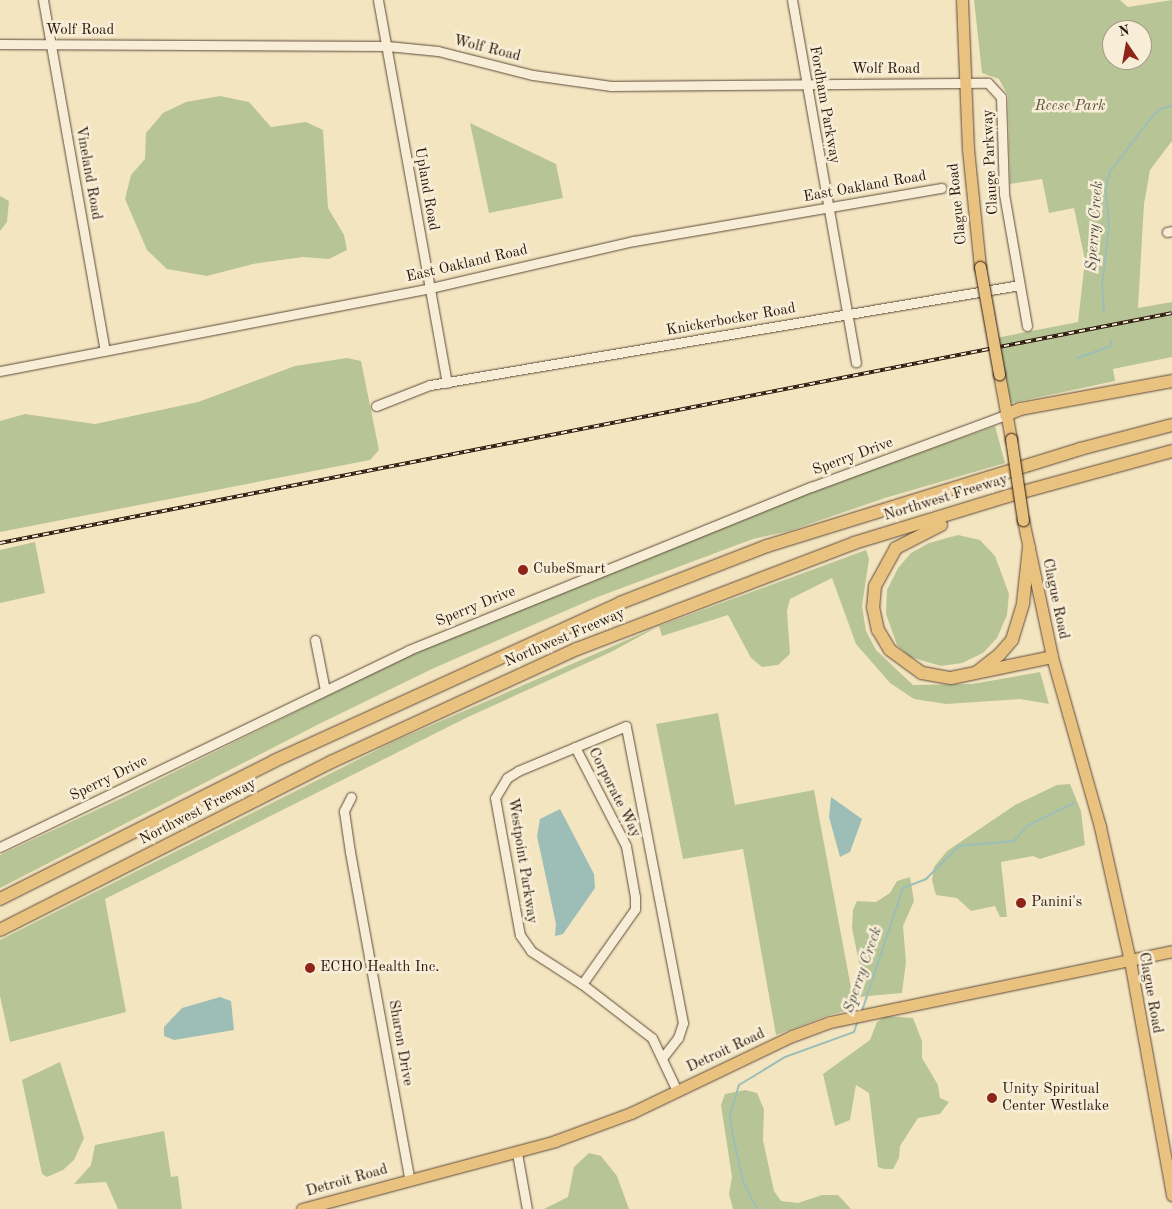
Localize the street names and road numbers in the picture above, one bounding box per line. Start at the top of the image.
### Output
street label: Wolf Road [46,22,114,40]
street label: Wolf Road [452,32,522,66]
street label: Fordham Parkway [805,45,843,165]
street label: Wolf Road [852,61,920,79]
street label: Clauge Parkway [979,109,1003,215]
street label: Vineland Road [71,125,105,221]
street label: Upland Road [410,146,442,232]
street label: Clague Road [945,162,971,246]
street label: East Oakland Road [802,167,928,207]
street label: East Oakland Road [404,241,530,287]
street label: Knickerbocker Road [665,300,797,340]
street label: Sperry Drive [810,434,896,480]
street label: Northwest Freeway [882,471,1010,525]
street label: Clague Road [1038,557,1072,641]
street label: Sperry Drive [433,583,519,631]
street label: Northwest Freeway [502,605,628,671]
street label: Corporate Way [584,745,644,841]
street label: Sperry Drive [67,752,151,806]
street label: Northwest Freeway [137,775,259,849]
street label: Westpoint Parkway [503,797,541,925]
street label: Clague Road [1134,951,1166,1035]
street label: Sharon Drive [384,999,416,1087]
street label: Detroit Road [684,1025,768,1077]
street label: Detroit Road [304,1161,390,1201]

